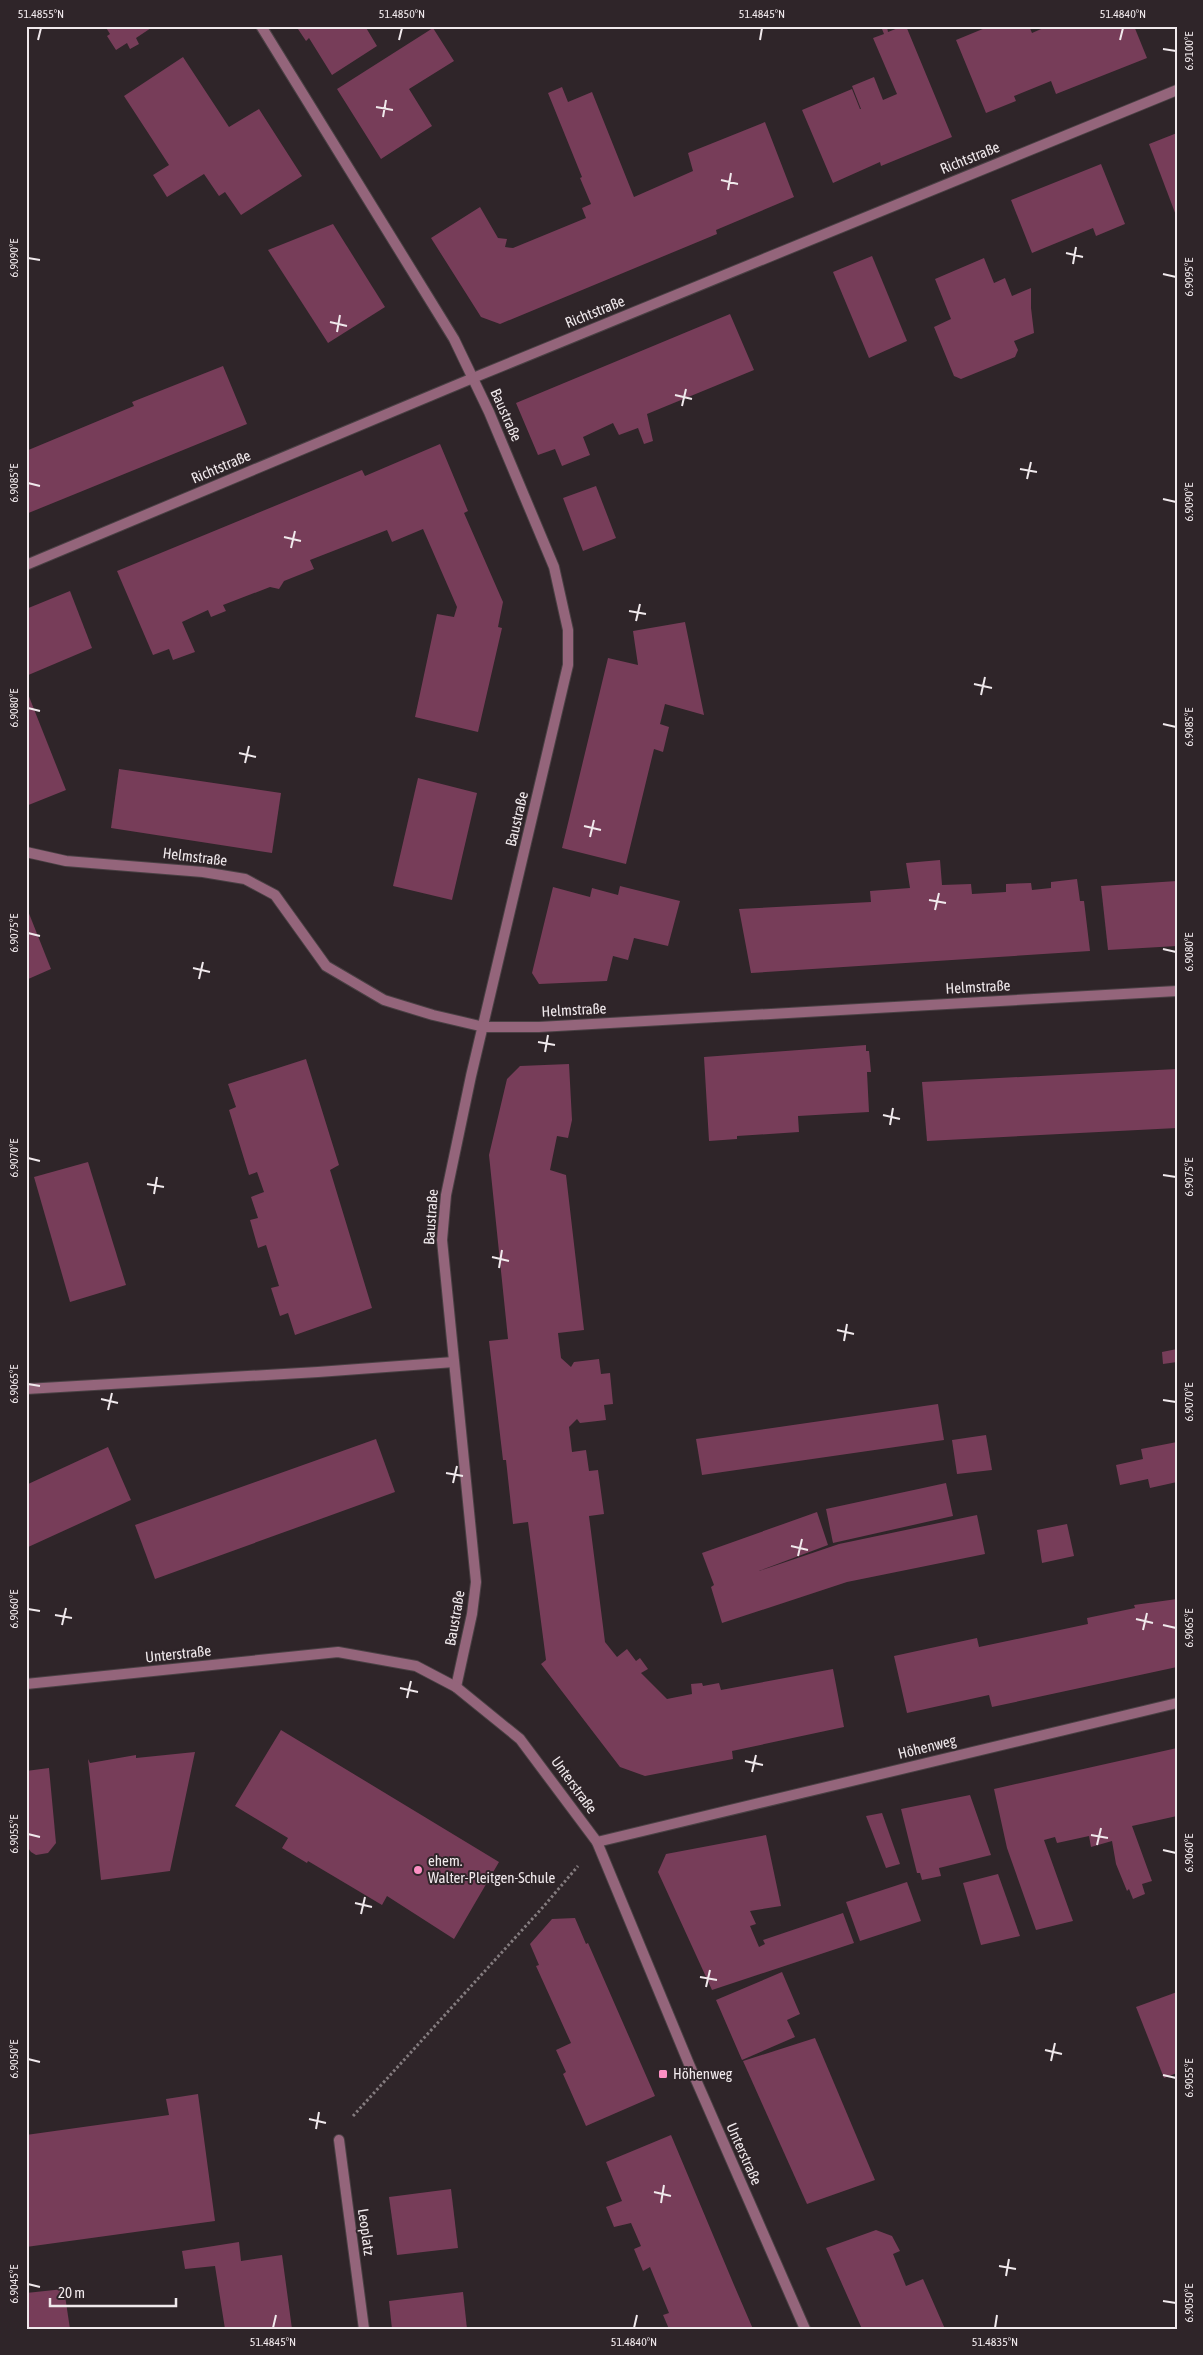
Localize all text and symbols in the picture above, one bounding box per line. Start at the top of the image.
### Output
text: 51.4855°N [18,7,64,21]
text: 51.4850°N [379,7,425,21]
text: 51.4845°N [739,7,785,21]
text: 51.4840°N [1100,7,1146,21]
text: 6.9100°E [1182,32,1196,70]
street label: Richtstraße [938,138,1002,177]
text: 6.9090°E [7,239,21,277]
text: 6.9095°E [1182,258,1196,296]
street label: Richtstraße [563,292,627,331]
street label: Baustraße [487,386,526,444]
street label: Richtstraße [189,446,253,487]
text: 6.9085°E [7,464,21,502]
text: 6.9090°E [1182,483,1196,521]
text: 6.9080°E [7,689,21,727]
text: 6.9085°E [1182,708,1196,746]
street label: Baustraße [502,790,531,848]
street label: Helmstraße [162,844,228,869]
text: 6.9075°E [7,914,21,952]
text: 6.9080°E [1182,933,1196,971]
street label: Helmstraße [945,976,1011,997]
street label: Helmstraße [541,999,607,1020]
text: 6.9070°E [7,1139,21,1177]
text: 6.9075°E [1182,1158,1196,1196]
street label: Baustraße [420,1188,441,1245]
text: 6.9065°E [7,1365,21,1403]
text: 6.9070°E [1182,1383,1196,1421]
street label: Baustraße [441,1589,468,1647]
text: 6.9060°E [7,1590,21,1628]
text: 6.9065°E [1182,1609,1196,1647]
street label: Unterstraße [144,1642,212,1665]
street label: Höhenweg [896,1731,958,1762]
street label: Unterstraße [548,1753,601,1817]
text: 6.9055°E [7,1815,21,1853]
text: 6.9060°E [1182,1834,1196,1872]
place label: ehem. Walter-Pleitgen-Schule [428,1852,555,1886]
marker: ehem. Walter-Pleitgen-Schule [412,1864,424,1876]
text: 6.9050°E [7,2040,21,2078]
text: 6.9055°E [1182,2059,1196,2097]
place label: Höhenweg [673,2065,733,2082]
marker: Höhenweg [657,2068,669,2080]
street label: Unterstraße [723,2120,766,2188]
street label: Leoplatz [355,2207,378,2257]
text: 6.9045°E [7,2265,21,2303]
scale bar [50,2275,176,2307]
text: 20 m [58,2284,85,2301]
text: 6.9050°E [1182,2284,1196,2322]
text: 51.4845°N [250,2335,296,2349]
text: 51.4840°N [611,2335,657,2349]
text: 51.4835°N [972,2335,1018,2349]

